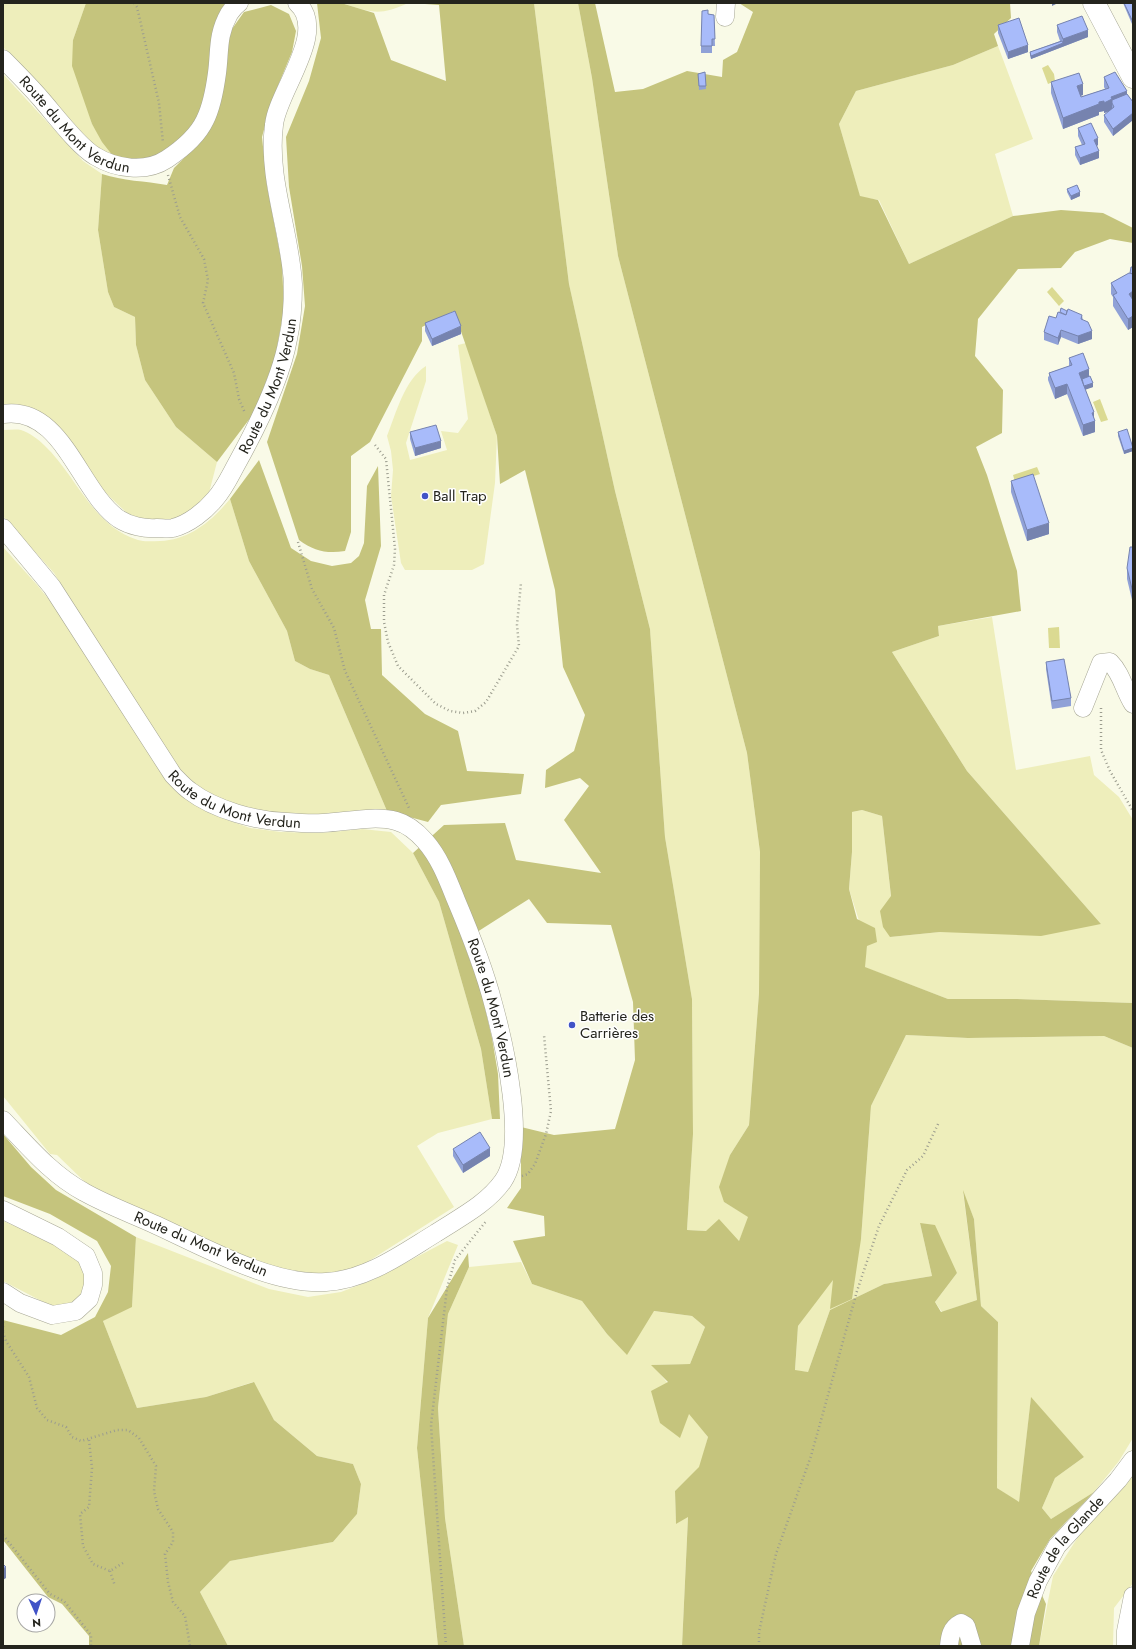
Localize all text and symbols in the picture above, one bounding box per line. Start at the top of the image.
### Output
street label: Route du Mont Verdun [14,71,131,179]
street label: Route du Mont Verdun [233,317,302,458]
place label: Ball Trap [433,485,487,507]
marker: Ball Trap [420,491,430,501]
street label: Route du Mont Verdun [163,765,302,834]
street label: Route du Mont Verdun [462,935,520,1079]
place label: Batterie des Carrières [580,1005,654,1044]
marker: Batterie des Carrières [567,1020,577,1030]
street label: Route du Mont Verdun [131,1206,271,1282]
street label: Route de la Glande [1021,1491,1109,1602]
north arrow [16,1593,56,1633]
text: N [32,1615,41,1631]

